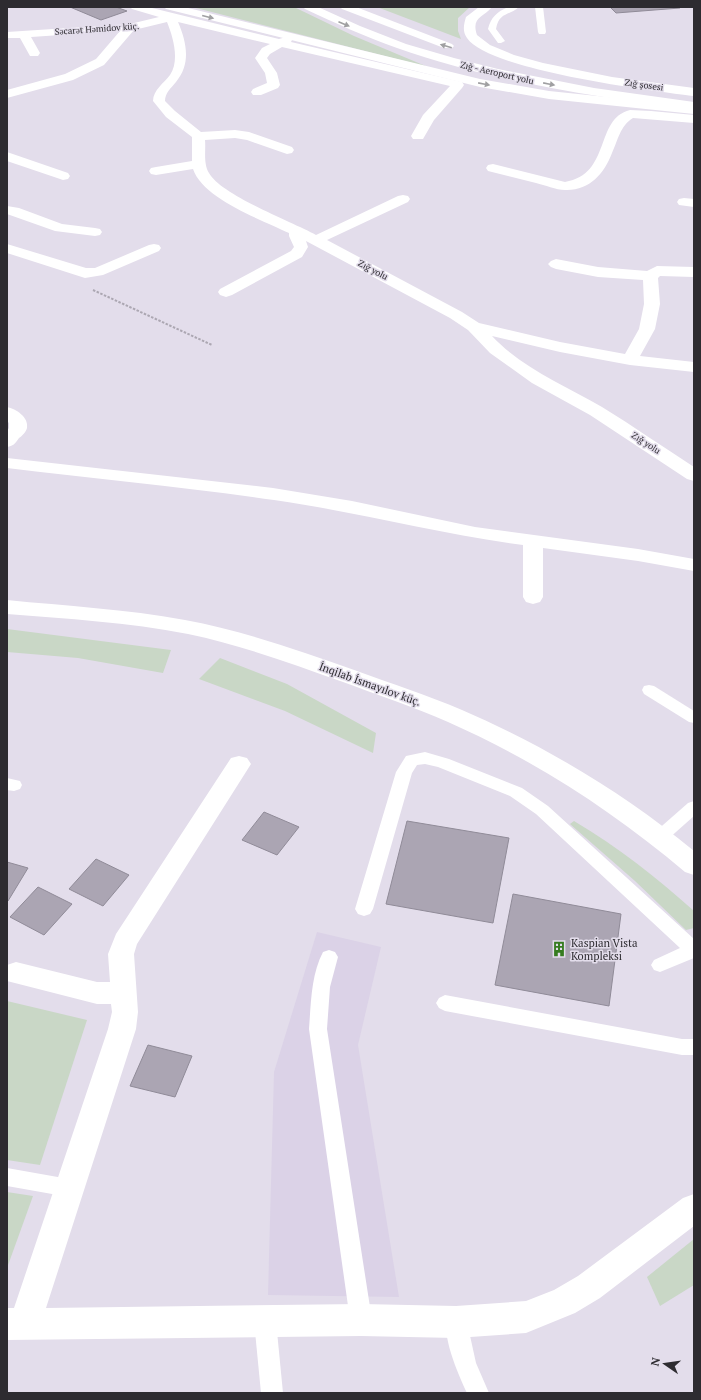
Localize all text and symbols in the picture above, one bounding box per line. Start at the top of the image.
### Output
one-way arrow [202,14,214,20]
street label: Səcarət Həmidov küç. [54,20,140,38]
one-way arrow [339,21,350,27]
one-way arrow [440,42,452,48]
street label: Zığ - Aeroport yolu [459,59,535,87]
street label: Zığ şosesi [624,76,665,94]
one-way arrow [478,81,490,87]
one-way arrow [543,82,555,88]
street label: Zığ yolu [356,257,390,283]
street label: Zığ yolu [629,429,663,457]
street label: İnqilab İsmayılov küç. [317,659,423,709]
place label: Kaspian Vista Kompleksi [571,936,638,963]
building icon: Kaspian Vista Kompleksi [550,940,568,958]
north arrow [645,1344,685,1384]
text: N [647,1355,663,1367]

